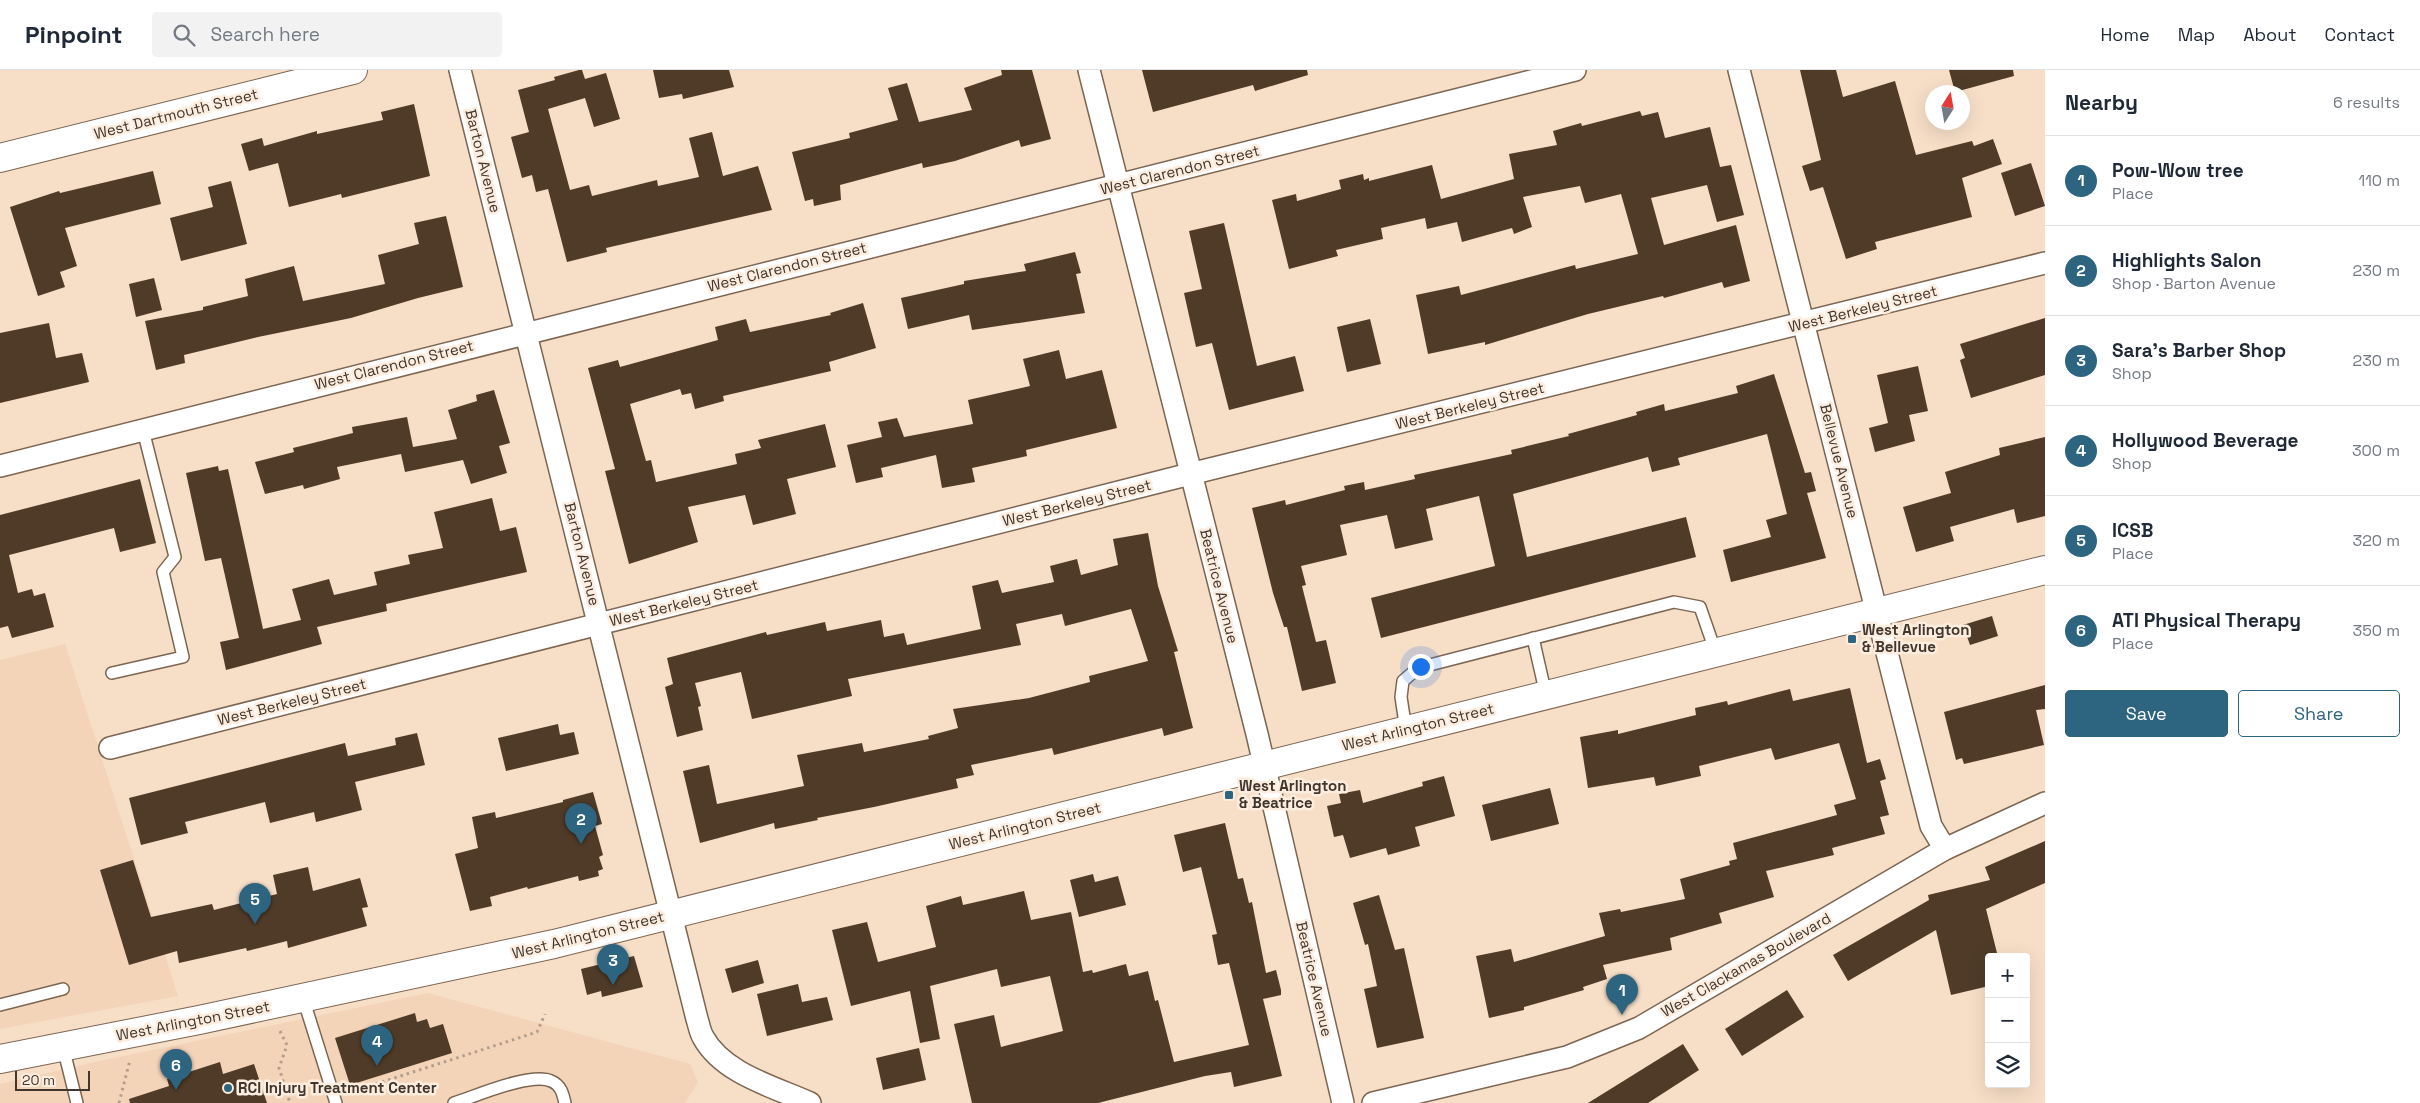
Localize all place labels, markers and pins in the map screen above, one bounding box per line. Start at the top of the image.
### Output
place label: West Arlington & Bellevue [1862,620,1969,656]
marker: West Arlington & Bellevue [1846,633,1858,645]
place label: West Arlington & Beatrice [1239,776,1346,812]
marker: West Arlington & Beatrice [1223,789,1235,801]
pin: 2 [565,803,597,844]
pin: 5 [239,883,271,924]
pin: 3 [597,944,629,985]
pin: 1 [1606,974,1638,1015]
pin: 4 [361,1025,393,1066]
pin: 6 [160,1049,192,1090]
place label: RCI Injury Treatment Center [238,1078,437,1097]
marker: RCI Injury Treatment Center [222,1082,234,1094]

